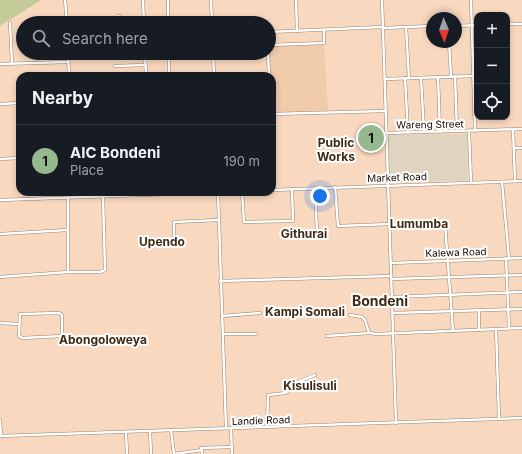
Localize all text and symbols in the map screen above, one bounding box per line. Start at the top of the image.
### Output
north arrow [426,12,462,48]
map controls [474,12,510,120]
button: + [474,12,510,48]
search box [16,16,276,60]
icon: search [30,27,52,49]
text: Search here [62,29,148,48]
button: − [474,48,510,84]
button: locate [474,84,510,120]
text: Nearby [32,88,93,108]
street label: Wareng Street [396,117,465,131]
pin: 1 [358,123,384,153]
district label: Public Works [317,135,355,164]
text: AIC Bondeni [70,143,160,162]
text: 1 [42,153,48,169]
text: 190 m [223,153,260,169]
text: Place [70,162,104,178]
street label: Market Road [367,170,427,184]
your location [310,186,330,206]
district label: Lumumba [390,216,448,231]
district label: Githurai [281,226,327,241]
district label: Upendo [139,234,185,249]
street label: Kalewa Road [425,245,487,259]
district label: Bondeni [352,292,408,309]
district label: Kampi Somali [265,304,345,319]
district label: Abongoloweya [59,332,147,347]
district label: Kisulisuli [283,378,337,393]
street label: Landie Road [232,413,290,427]

